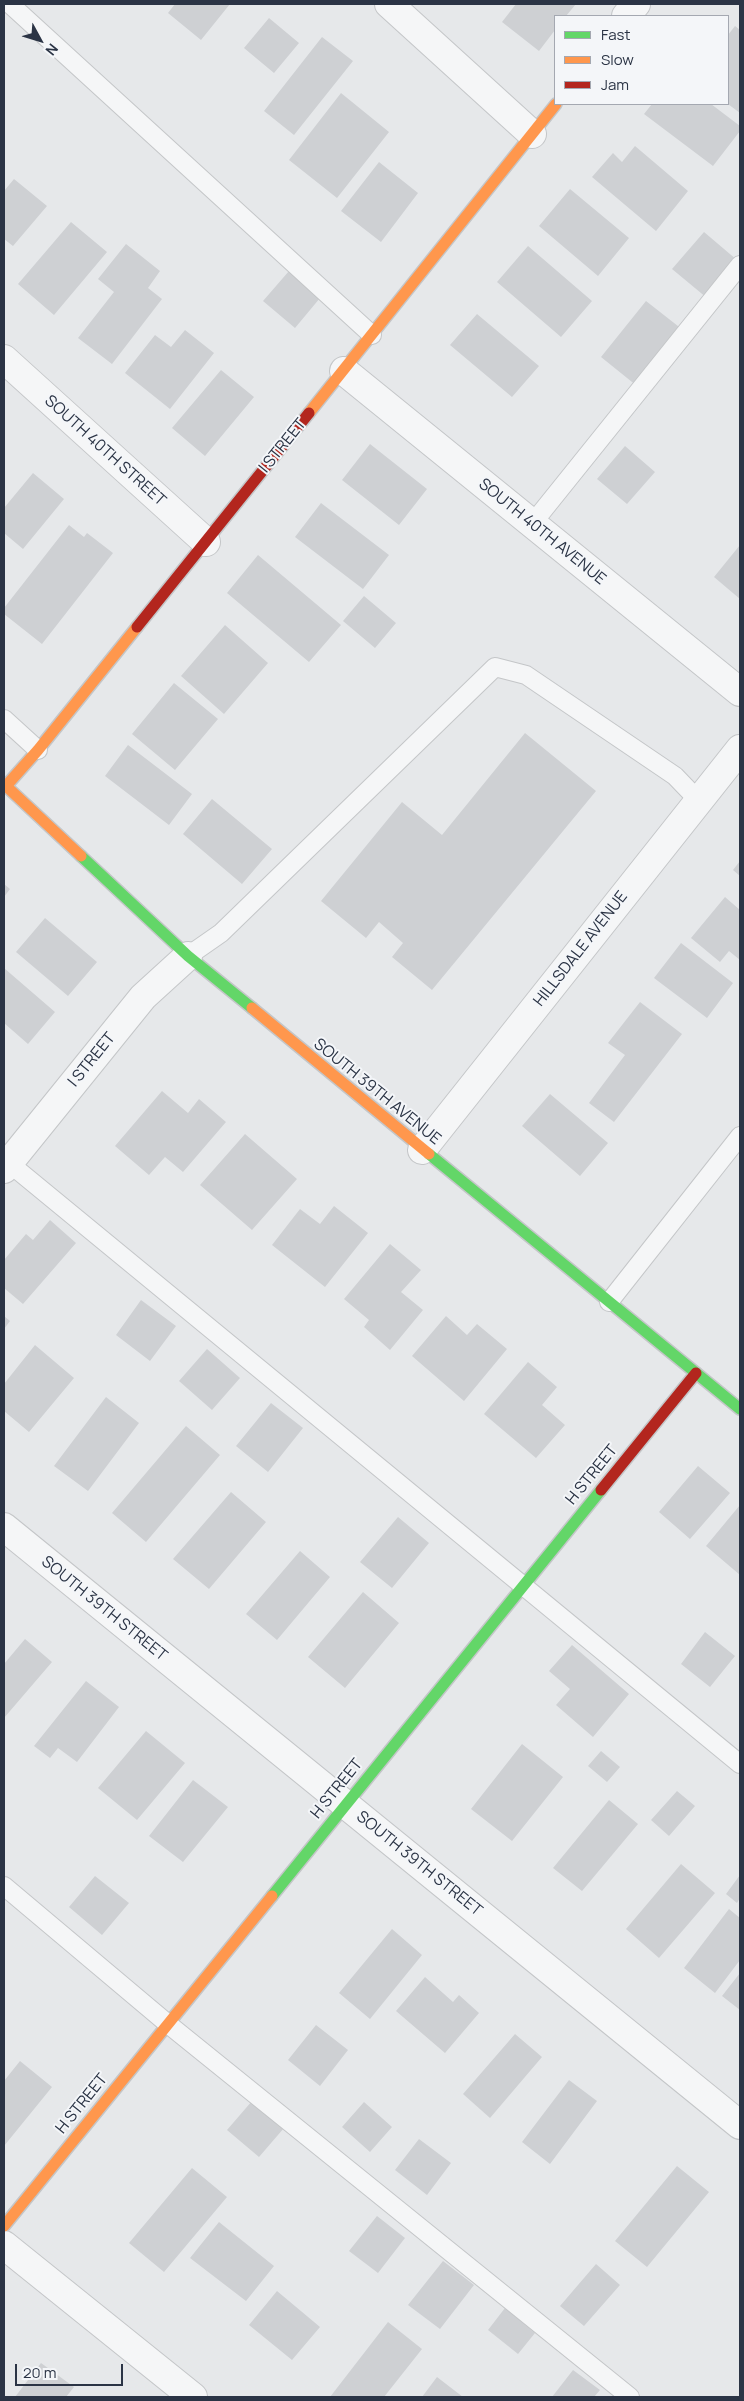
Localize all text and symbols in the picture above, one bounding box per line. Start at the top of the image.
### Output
north arrow [15,15,65,65]
legend [554,15,729,105]
text: Fast [601,24,630,45]
text: N [41,40,63,60]
text: Slow [601,49,634,70]
text: Jam [601,74,629,95]
street label: SOUTH 40TH STREET [40,391,170,511]
street label: I STREET [255,415,311,477]
street label: SOUTH 40TH AVENUE [474,475,610,589]
street label: HILLSDALE AVENUE [530,888,632,1010]
street label: I STREET [64,1029,120,1091]
street label: SOUTH 39TH AVENUE [310,1035,444,1149]
street label: H STREET [562,1441,622,1509]
street label: SOUTH 39TH STREET [37,1552,171,1666]
street label: H STREET [307,1755,367,1823]
street label: SOUTH 39TH STREET [352,1807,486,1921]
street label: H STREET [52,2070,112,2138]
scale bar [18,2354,125,2386]
text: 20 m [23,2362,56,2383]

